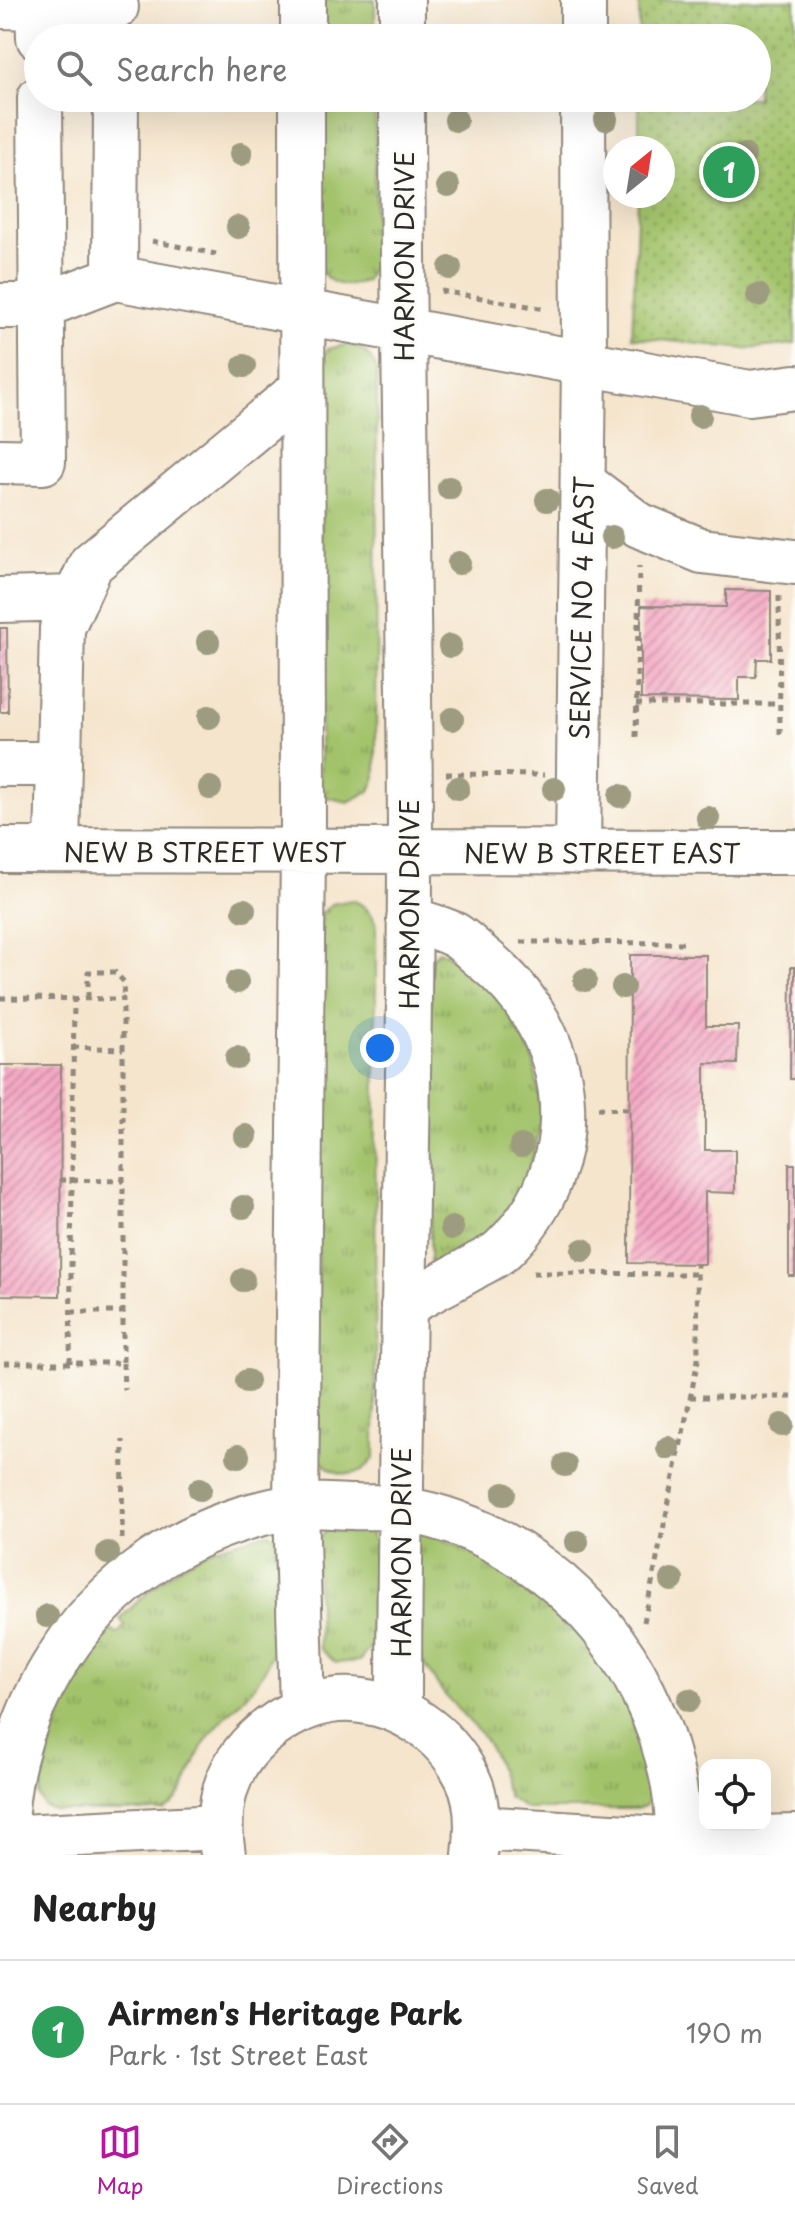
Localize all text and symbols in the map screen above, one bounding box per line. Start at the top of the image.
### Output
search box [24,24,771,112]
icon: search [52,46,96,90]
text: Search here [116,46,288,91]
north arrow [603,136,675,208]
pin: 1 [703,142,755,202]
street label: HARMON DRIVE [384,151,423,361]
street label: SERVICE NO 4 EAST [559,476,603,740]
street label: HARMON DRIVE [389,799,428,1009]
street label: NEW B STREET WEST [64,832,347,871]
street label: NEW B STREET EAST [464,833,741,872]
your location [360,1028,400,1068]
street label: HARMON DRIVE [381,1447,420,1657]
map controls [699,1759,771,1831]
button: locate [699,1759,771,1831]
text: Nearby [32,1881,157,1933]
text: Airmen's Heritage Park [108,1990,462,2035]
text: 1 [52,2013,64,2052]
text: 190 m [686,2013,763,2052]
text: Park · 1st Street East [108,2035,368,2074]
tab: Map [96,2120,143,2201]
tab: Directions [336,2120,443,2201]
tab: Saved [636,2120,699,2201]

